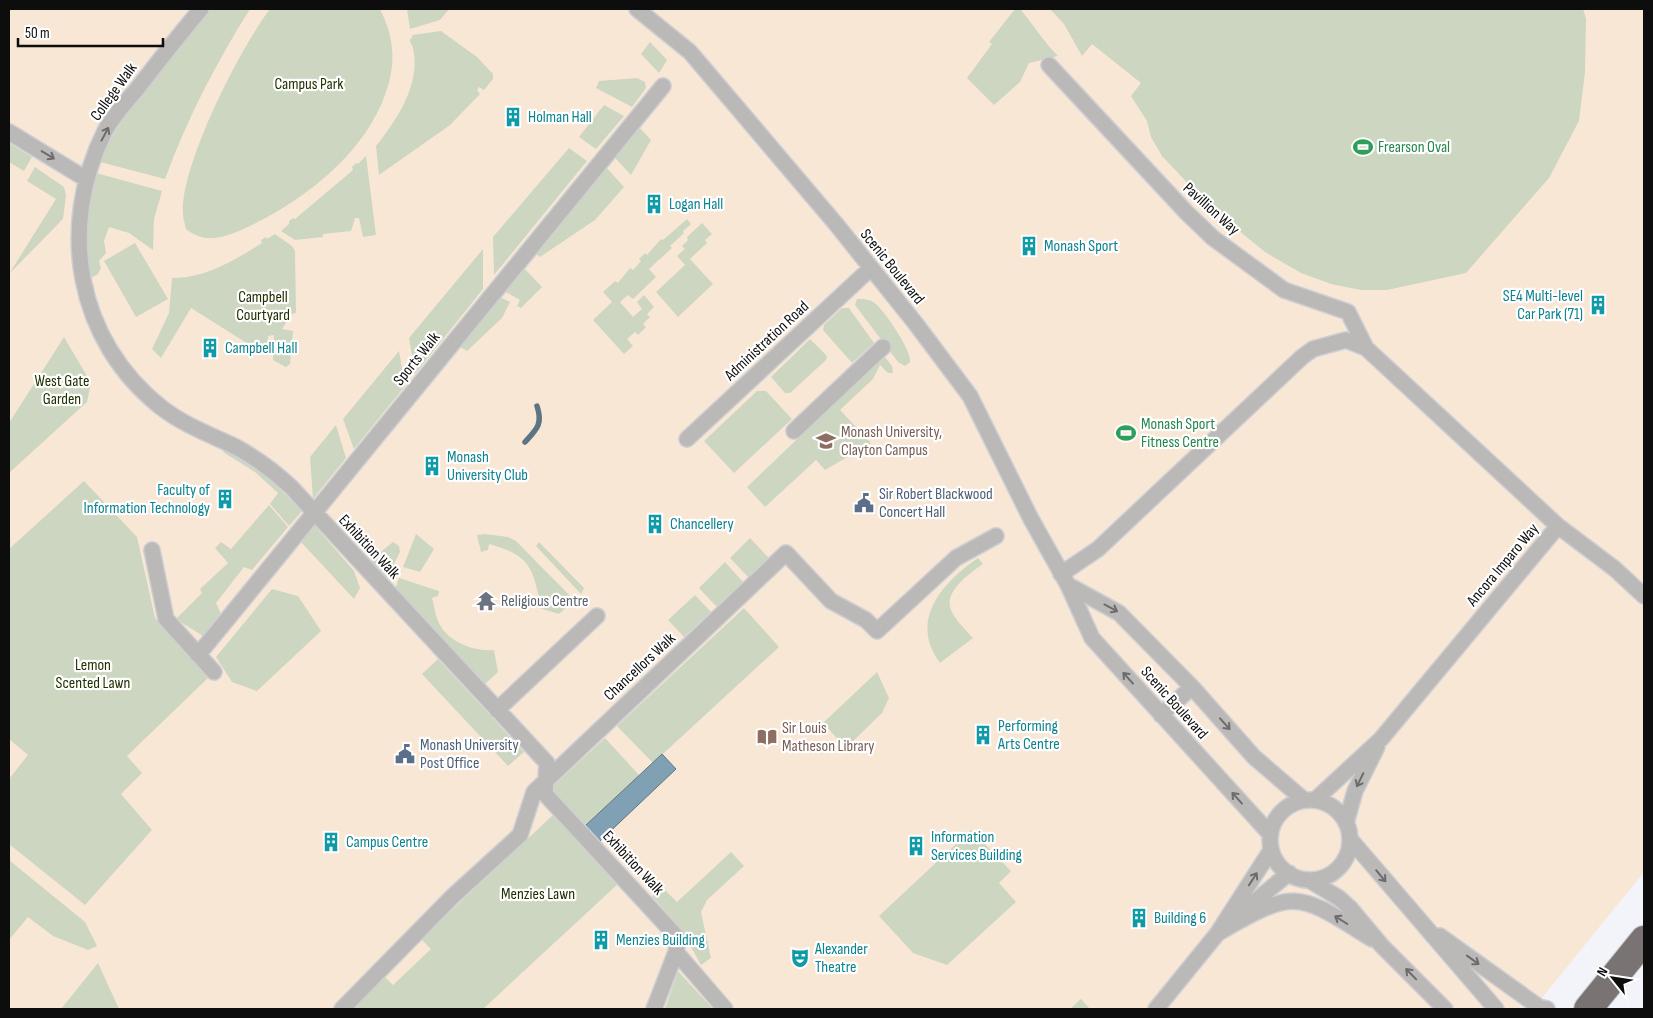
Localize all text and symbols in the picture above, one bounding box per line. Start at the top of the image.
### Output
scale bar [18,15,162,47]
text: 50 m [25,24,50,43]
street label: College Walk [87,59,141,125]
park label: Campus Park [275,75,343,94]
building icon: Holman Hall [502,106,524,128]
place label: Holman Hall [528,108,592,127]
one-way arrow [100,126,110,141]
sports icon: Frearson Oval [1352,136,1374,158]
place label: Frearson Oval [1378,138,1450,157]
one-way arrow [40,150,54,160]
street label: Pavillion Way [1179,179,1243,239]
building icon: Logan Hall [643,193,665,215]
place label: Logan Hall [669,195,723,214]
street label: Scenic Boulevard [856,226,928,308]
building icon: Monash Sport [1018,235,1040,257]
place label: Monash Sport [1044,237,1118,256]
place label: SE4 Multi-level Car Park (71) [1503,287,1583,324]
park label: Campbell Courtyard [236,288,290,325]
building icon: SE4 Multi-level Car Park (71) [1587,294,1609,316]
street label: Administration Road [720,297,813,385]
street label: Sports Walk [390,328,444,390]
building icon: Campbell Hall [199,337,221,359]
place label: Campbell Hall [225,339,297,358]
park label: West Gate Garden [35,372,90,409]
place label: Monash Sport Fitness Centre [1141,415,1219,452]
sports icon: Monash Sport Fitness Centre [1115,422,1137,444]
place label: Monash University, Clayton Campus [841,423,942,460]
school or university icon: Monash University, Clayton Campus [815,430,837,452]
place label: Monash University Club [447,448,528,485]
building icon: Monash University Club [421,455,443,477]
place label: Faculty of Information Technology [84,481,210,518]
place label: Sir Robert Blackwood Concert Hall [879,485,993,522]
building icon: Faculty of Information Technology [214,488,236,510]
public building icon: Sir Robert Blackwood Concert Hall [853,492,875,514]
street label: Exhibition Walk [334,511,404,583]
building icon: Chancellery [644,513,666,535]
place label: Chancellery [670,515,734,534]
street label: Ancora Imparo Way [1462,520,1543,611]
temple icon: Religious Centre [475,590,497,612]
place label: Religious Centre [501,592,589,611]
one-way arrow [1104,604,1118,614]
street label: Chancellors Walk [600,629,680,705]
park label: Lemon Scented Lawn [56,656,130,693]
street label: Scenic Boulevard [1136,663,1212,743]
one-way arrow [1122,671,1134,684]
place label: Performing Arts Centre [997,717,1060,754]
one-way arrow [1219,717,1231,730]
place label: Sir Louis Matheson Library [782,719,875,756]
building icon: Performing Arts Centre [972,724,994,746]
library icon: Sir Louis Matheson Library [756,726,778,748]
place label: Monash University Post Office [420,736,519,773]
public building icon: Monash University Post Office [394,743,416,765]
one-way arrow [1355,772,1365,787]
one-way arrow [1231,792,1243,805]
street label: Exhibition Walk [598,827,668,899]
place label: Information Services Building [931,828,1022,865]
building icon: Campus Centre [320,831,342,853]
place label: Campus Centre [346,833,428,852]
building icon: Information Services Building [905,835,927,857]
one-way arrow [1376,869,1387,882]
one-way arrow [1248,872,1258,886]
park label: Menzies Lawn [501,885,575,904]
building icon: Building 6 [1128,907,1150,929]
place label: Building 6 [1154,909,1206,928]
one-way arrow [1335,914,1349,924]
building icon: Menzies Building [590,929,612,951]
place label: Menzies Building [616,931,705,950]
place label: Alexander Theatre [814,940,868,977]
theatre icon: Alexander Theatre [789,947,811,969]
north arrow [1588,953,1638,1003]
one-way arrow [1466,954,1479,965]
text: N [1593,964,1611,979]
one-way arrow [1405,968,1417,981]

